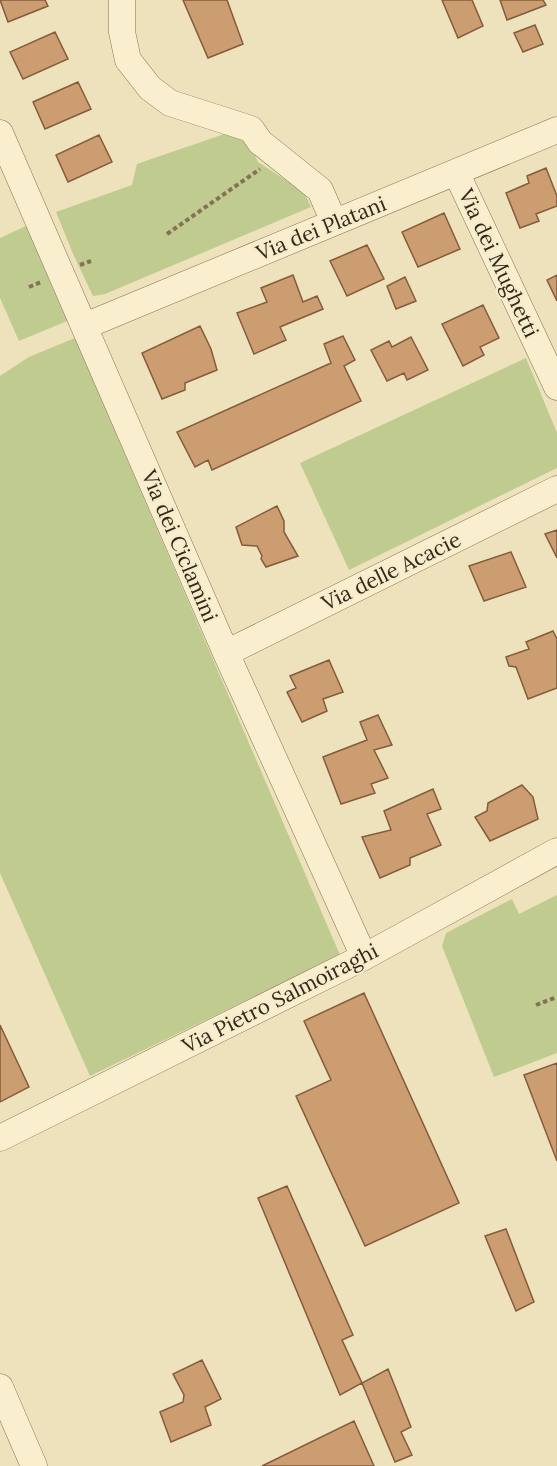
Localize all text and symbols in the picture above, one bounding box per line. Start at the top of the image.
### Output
street label: Via dei Mughetti [452,183,545,342]
street label: Via dei Platani [251,190,390,267]
street label: Via dei Ciclamini [135,465,224,626]
street label: Via delle Acacie [316,526,465,617]
street label: Via Pietro Salmoiraghi [177,937,383,1060]

